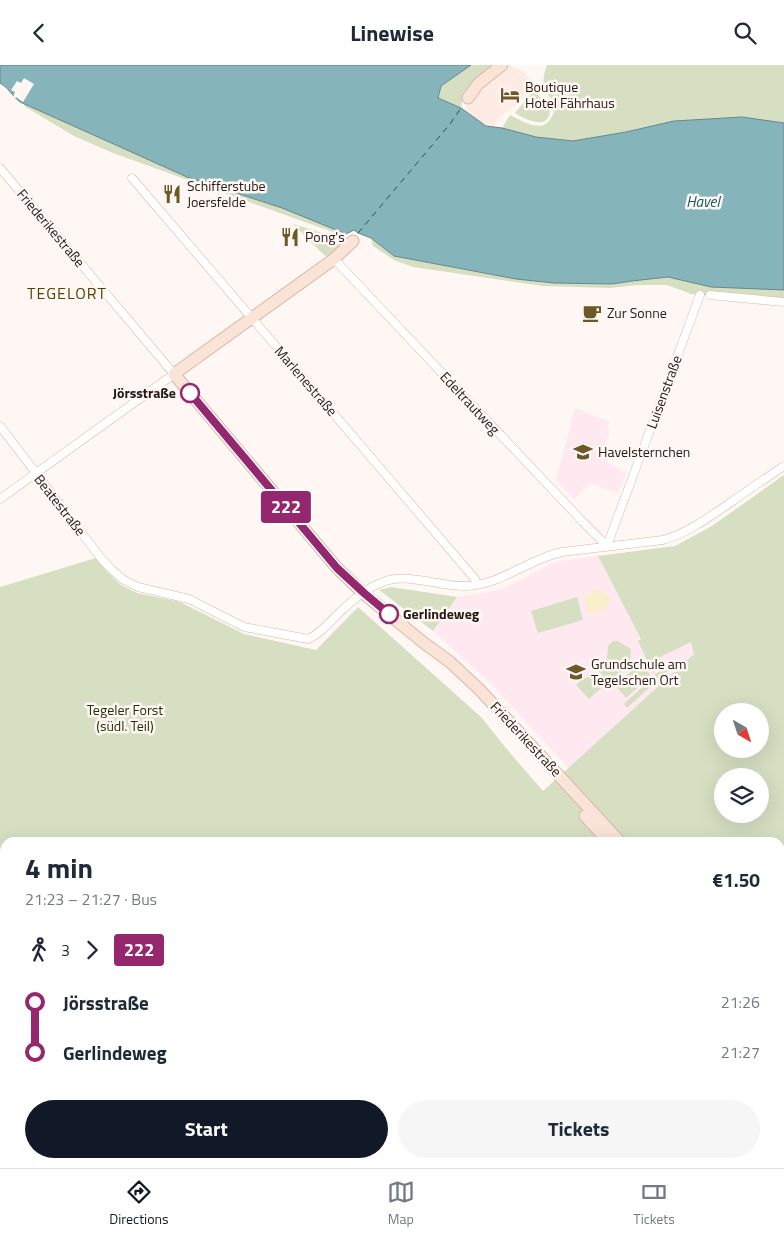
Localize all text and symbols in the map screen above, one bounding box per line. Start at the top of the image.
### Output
text: Linewise [350,16,434,50]
icon: back [25,19,53,47]
icon: search [731,19,759,47]
place label: Boutique Hotel Fährhaus [525,76,615,113]
hotel icon: Boutique Hotel Fährhaus [499,84,521,106]
place label: Schifferstube Joersfelde [187,175,266,212]
restaurant icon: Schifferstube Joersfelde [161,183,183,205]
street label: Friederikestraße [12,184,90,271]
water label: Havel [686,190,722,213]
restaurant icon: Pong's [279,226,301,248]
place label: Pong's [305,226,345,247]
district label: TEGELORT [27,281,107,305]
cafe icon: Zur Sonne [581,302,603,324]
place label: Zur Sonne [607,302,667,323]
street label: Marlenestraße [270,341,343,420]
street label: Luisenstraße [641,352,687,431]
street label: Edeltrautweg [436,366,505,439]
place label: Jörsstraße [113,382,176,403]
marker: Jörsstraße [180,383,200,403]
school or university icon: Havelsternchen [572,441,594,463]
place label: Havelsternchen [598,441,690,462]
street label: Beatestraße [30,469,91,540]
line badge: 222 [257,491,315,523]
text: 222 [271,493,301,520]
place label: Gerlindeweg [403,603,480,624]
marker: Gerlindeweg [379,604,399,624]
place label: Grundschule am Tegelschen Ort [591,653,687,690]
school or university icon: Grundschule am Tegelschen Ort [565,661,587,683]
street label: Friederikestraße [486,696,567,781]
park label: Tegeler Forst (südl. Teil) [87,699,163,736]
north arrow [714,703,769,757]
map controls [714,703,769,823]
button: layers [714,768,769,823]
text: 4 min [25,846,93,889]
text: €1.50 [713,865,760,894]
text: 21:23 – 21:27 · Bus [25,887,157,911]
icon: walk [25,936,53,964]
icon: forward [78,936,106,964]
text: 222 [124,936,154,963]
text: 3 [61,938,70,962]
text: Jörsstraße [63,988,149,1017]
text: 21:26 [721,990,760,1014]
text: Gerlindeweg [63,1038,167,1067]
text: 21:27 [721,1040,760,1064]
button: Start [25,1100,388,1158]
button: Tickets [398,1100,760,1158]
tab: Directions [109,1178,169,1229]
tab: Map [387,1178,415,1229]
tab: Tickets [633,1178,675,1229]

